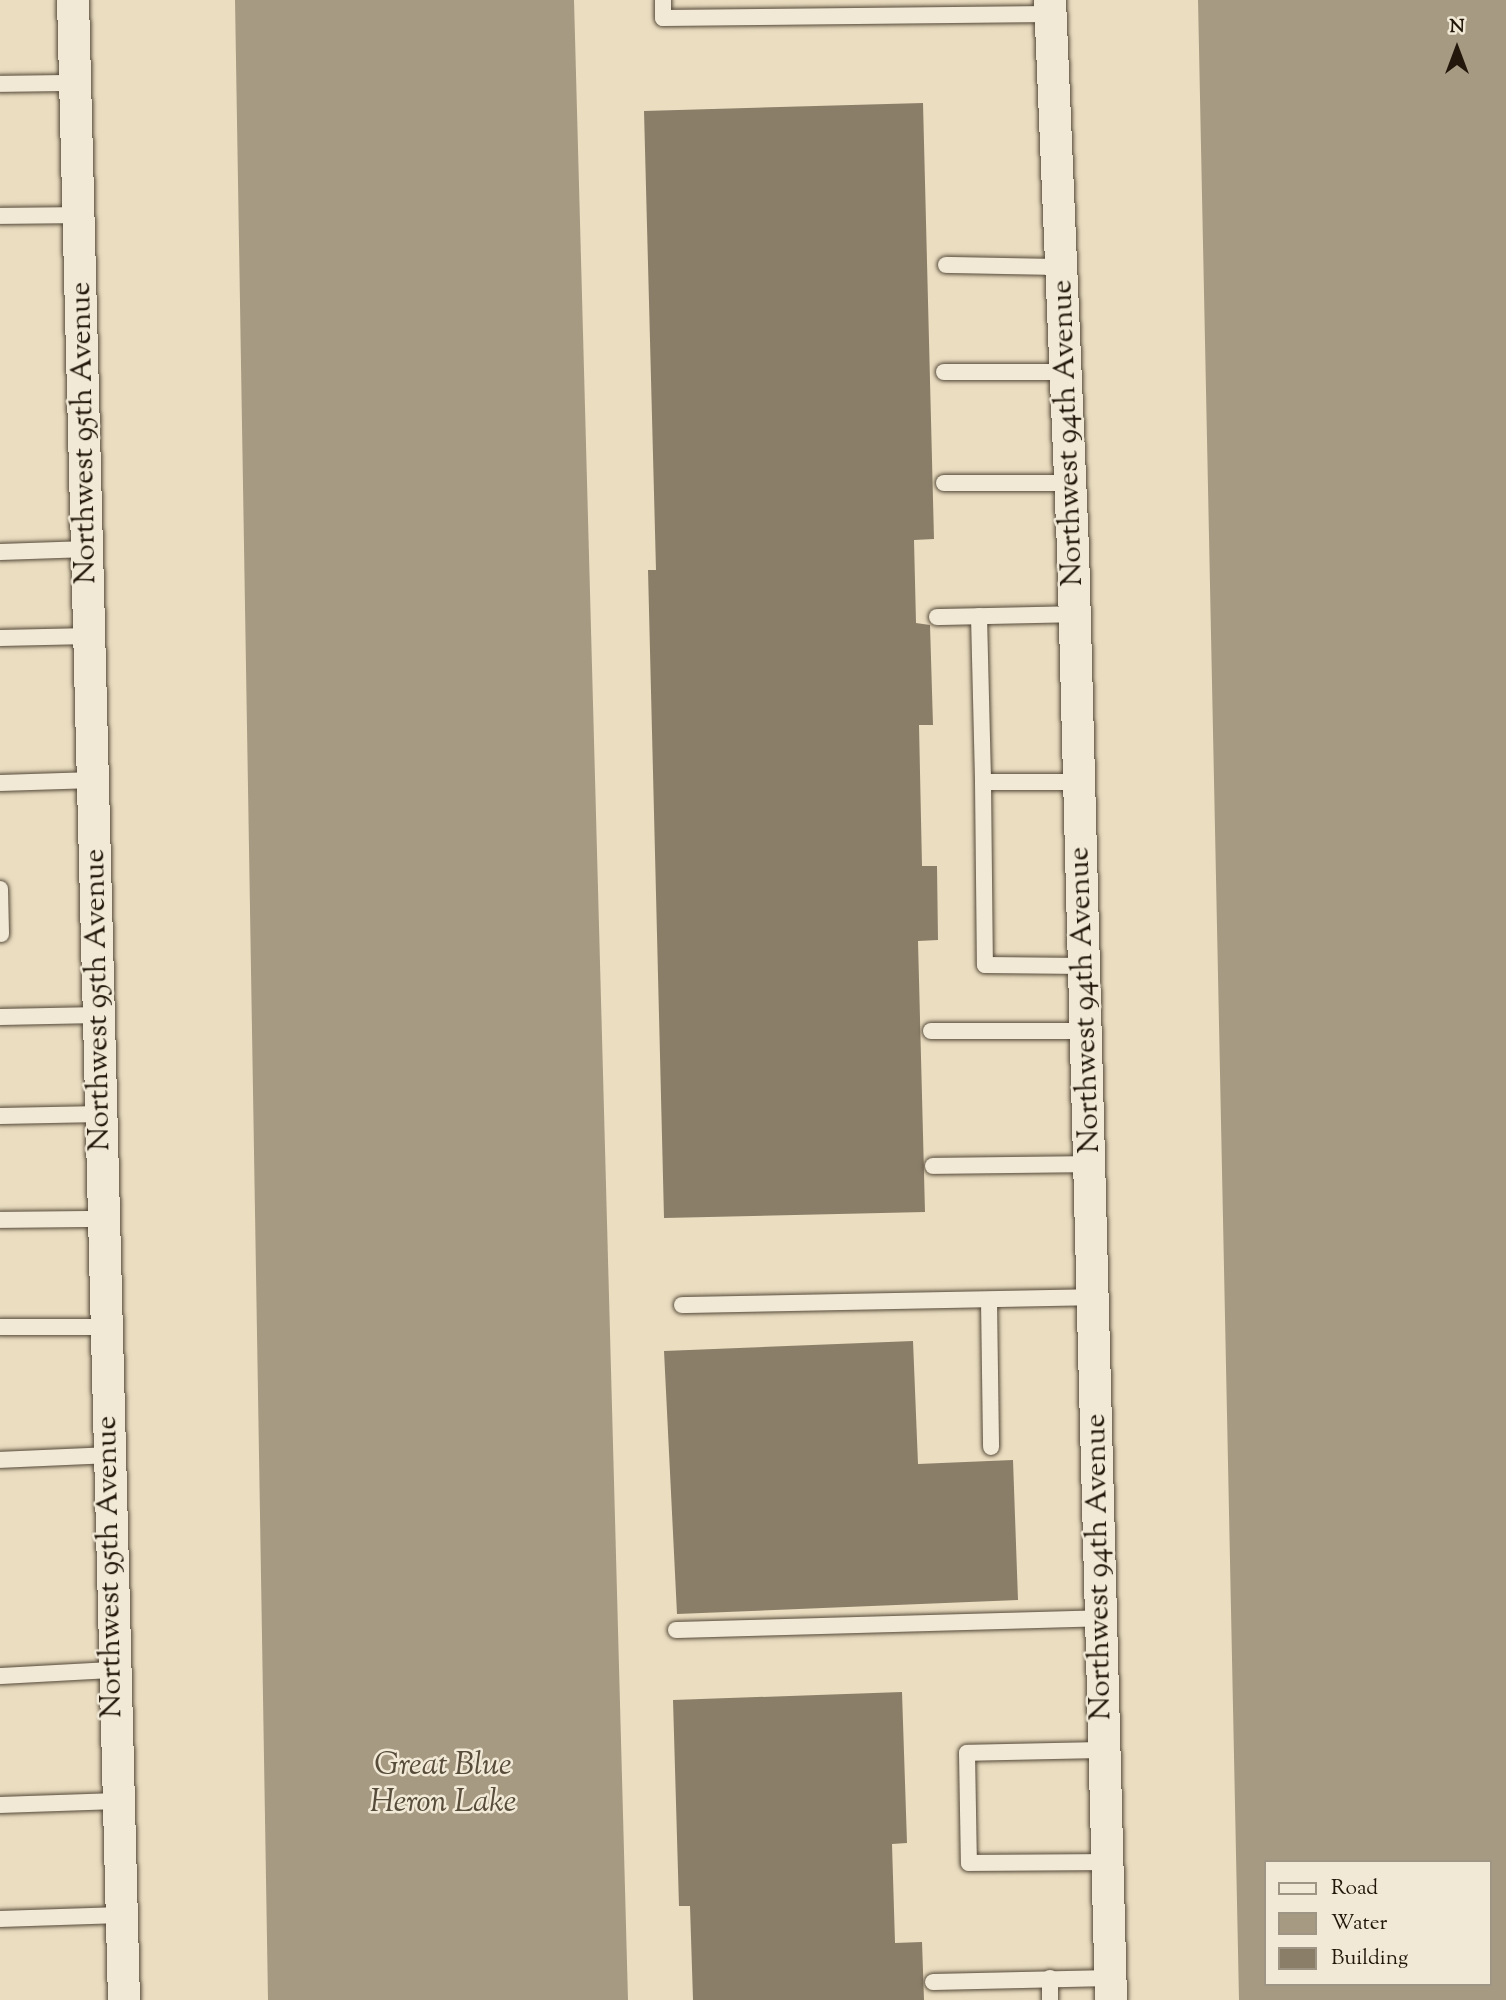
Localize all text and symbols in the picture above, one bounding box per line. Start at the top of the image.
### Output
north arrow [1422,14,1492,84]
text: N [1449,14,1465,41]
street label: Northwest 94th Avenue [1046,279,1092,587]
street label: Northwest 95th Avenue [64,282,106,584]
street label: Northwest 94th Avenue [1063,846,1109,1154]
street label: Northwest 95th Avenue [78,849,120,1151]
street label: Northwest 94th Avenue [1079,1413,1121,1721]
street label: Northwest 95th Avenue [90,1416,132,1718]
water label: Great Blue Heron Lake [370,1748,516,1823]
legend [1264,1860,1492,1986]
text: Road [1331,1874,1378,1904]
text: Water [1331,1909,1387,1939]
text: Building [1331,1944,1408,1974]

